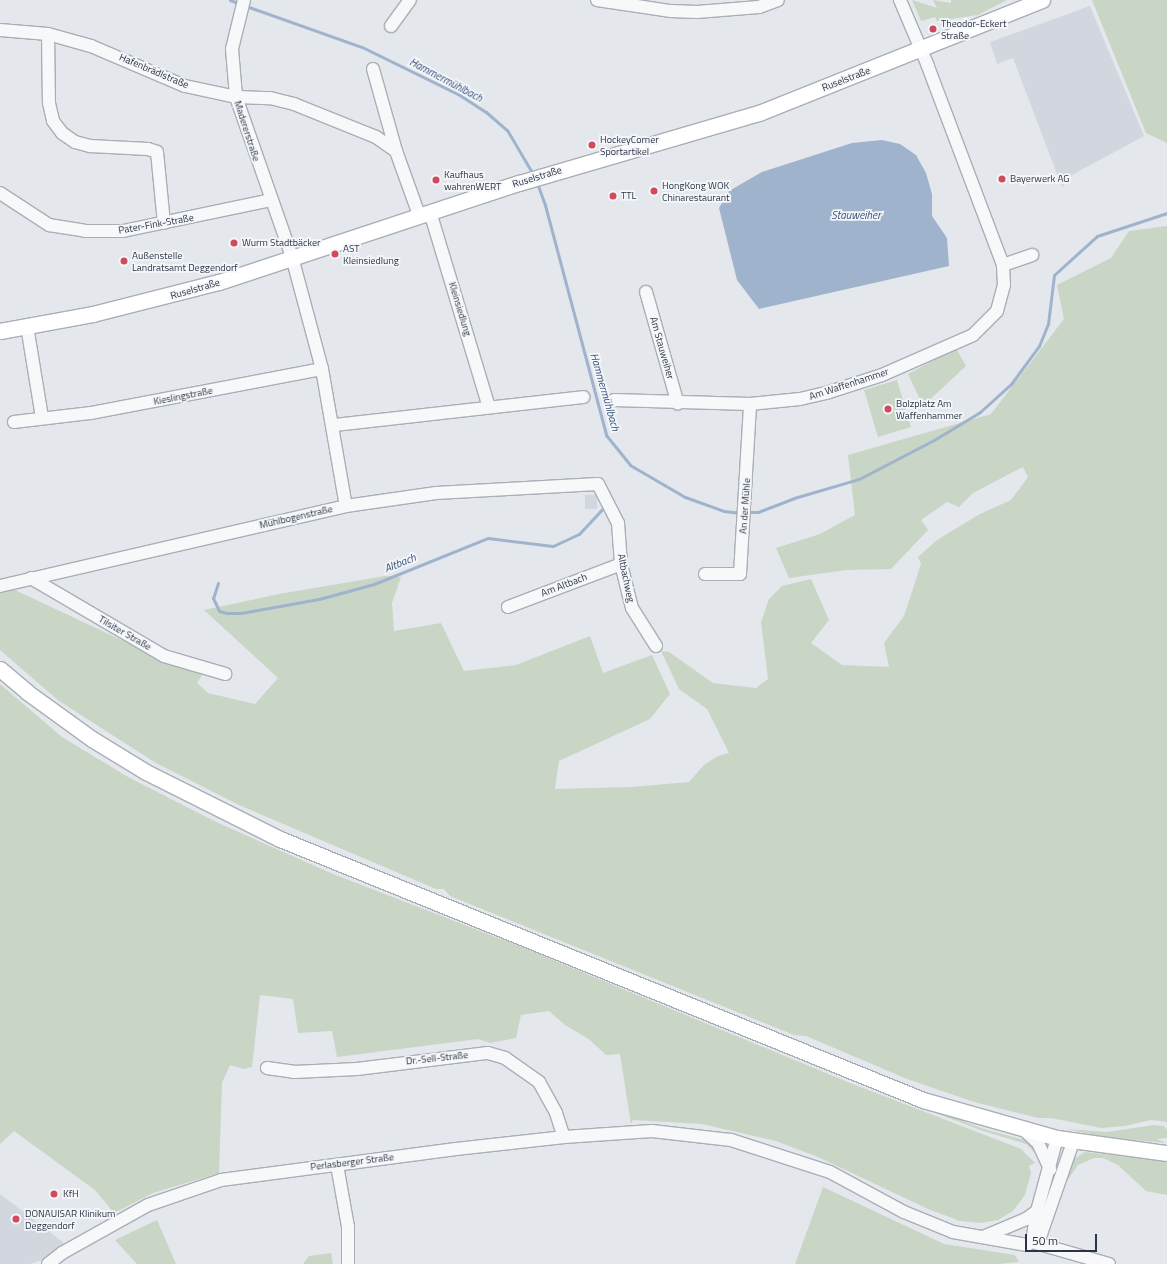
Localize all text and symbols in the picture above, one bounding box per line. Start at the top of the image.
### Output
place label: Theodor-Eckert Straße [941,17,1006,40]
marker: Theodor-Eckert Straße [928,24,938,34]
street label: Hafenbrädlstraße [118,51,190,91]
water label: Hammermühlbach [407,55,485,105]
street label: Ruselstraße [820,64,872,94]
street label: Madererstraße [232,99,262,163]
place label: HockeyCorner Sportartikel [600,133,659,156]
marker: HockeyCorner Sportartikel [587,140,597,150]
street label: Ruselstraße [511,164,563,190]
place label: Kaufhaus wahrenWERT [444,168,501,192]
place label: Bayerwerk AG [1010,173,1069,185]
marker: Bayerwerk AG [997,174,1007,184]
marker: Kaufhaus wahrenWERT [431,175,441,185]
place label: HongKong WOK Chinarestaurant [662,179,730,202]
marker: HongKong WOK Chinarestaurant [649,186,659,196]
place label: TTL [621,190,636,202]
marker: TTL [608,191,618,201]
water label: Stauweiher [831,208,881,222]
street label: Pater-Fink-Straße [117,211,195,237]
place label: Wurm Stadtbäcker [242,237,321,249]
marker: Wurm Stadtbäcker [229,238,239,248]
place label: AST Kleinsiedlung [343,242,399,266]
place label: Außenstelle Landratsamt Deggendorf [132,249,238,272]
marker: AST Kleinsiedlung [330,249,340,259]
marker: Außenstelle Landratsamt Deggendorf [119,256,129,266]
street label: Ruselstraße [169,276,221,302]
street label: Kleinsiedlung [446,281,474,337]
street label: Am Stauweiher [647,315,677,381]
water label: Hammermühlbach [588,351,622,433]
street label: Am Waffenhammer [808,366,890,402]
street label: Kieslingstraße [152,384,214,408]
place label: Bolzplatz Am Waffenhammer [896,397,962,420]
marker: Bolzplatz Am Waffenhammer [883,404,893,414]
street label: An der Mühle [737,478,753,534]
street label: Mühlbogenstraße [258,503,334,531]
water label: Altbach [382,551,418,575]
street label: Altbachweg [615,553,637,603]
street label: Am Altbach [539,571,589,599]
street label: Tilsiter Straße [96,613,154,653]
street label: Dr.-Sell-Straße [405,1049,469,1067]
street label: Perlasberger Straße [310,1151,394,1173]
marker: KfH [48,1188,60,1200]
place label: KfH [63,1188,79,1200]
place label: DONAUISAR Klinikum Deggendorf [25,1207,115,1230]
marker: DONAUISAR Klinikum Deggendorf [10,1213,22,1225]
scale bar [1027,1226,1099,1252]
text: 50 m [1032,1231,1058,1250]

